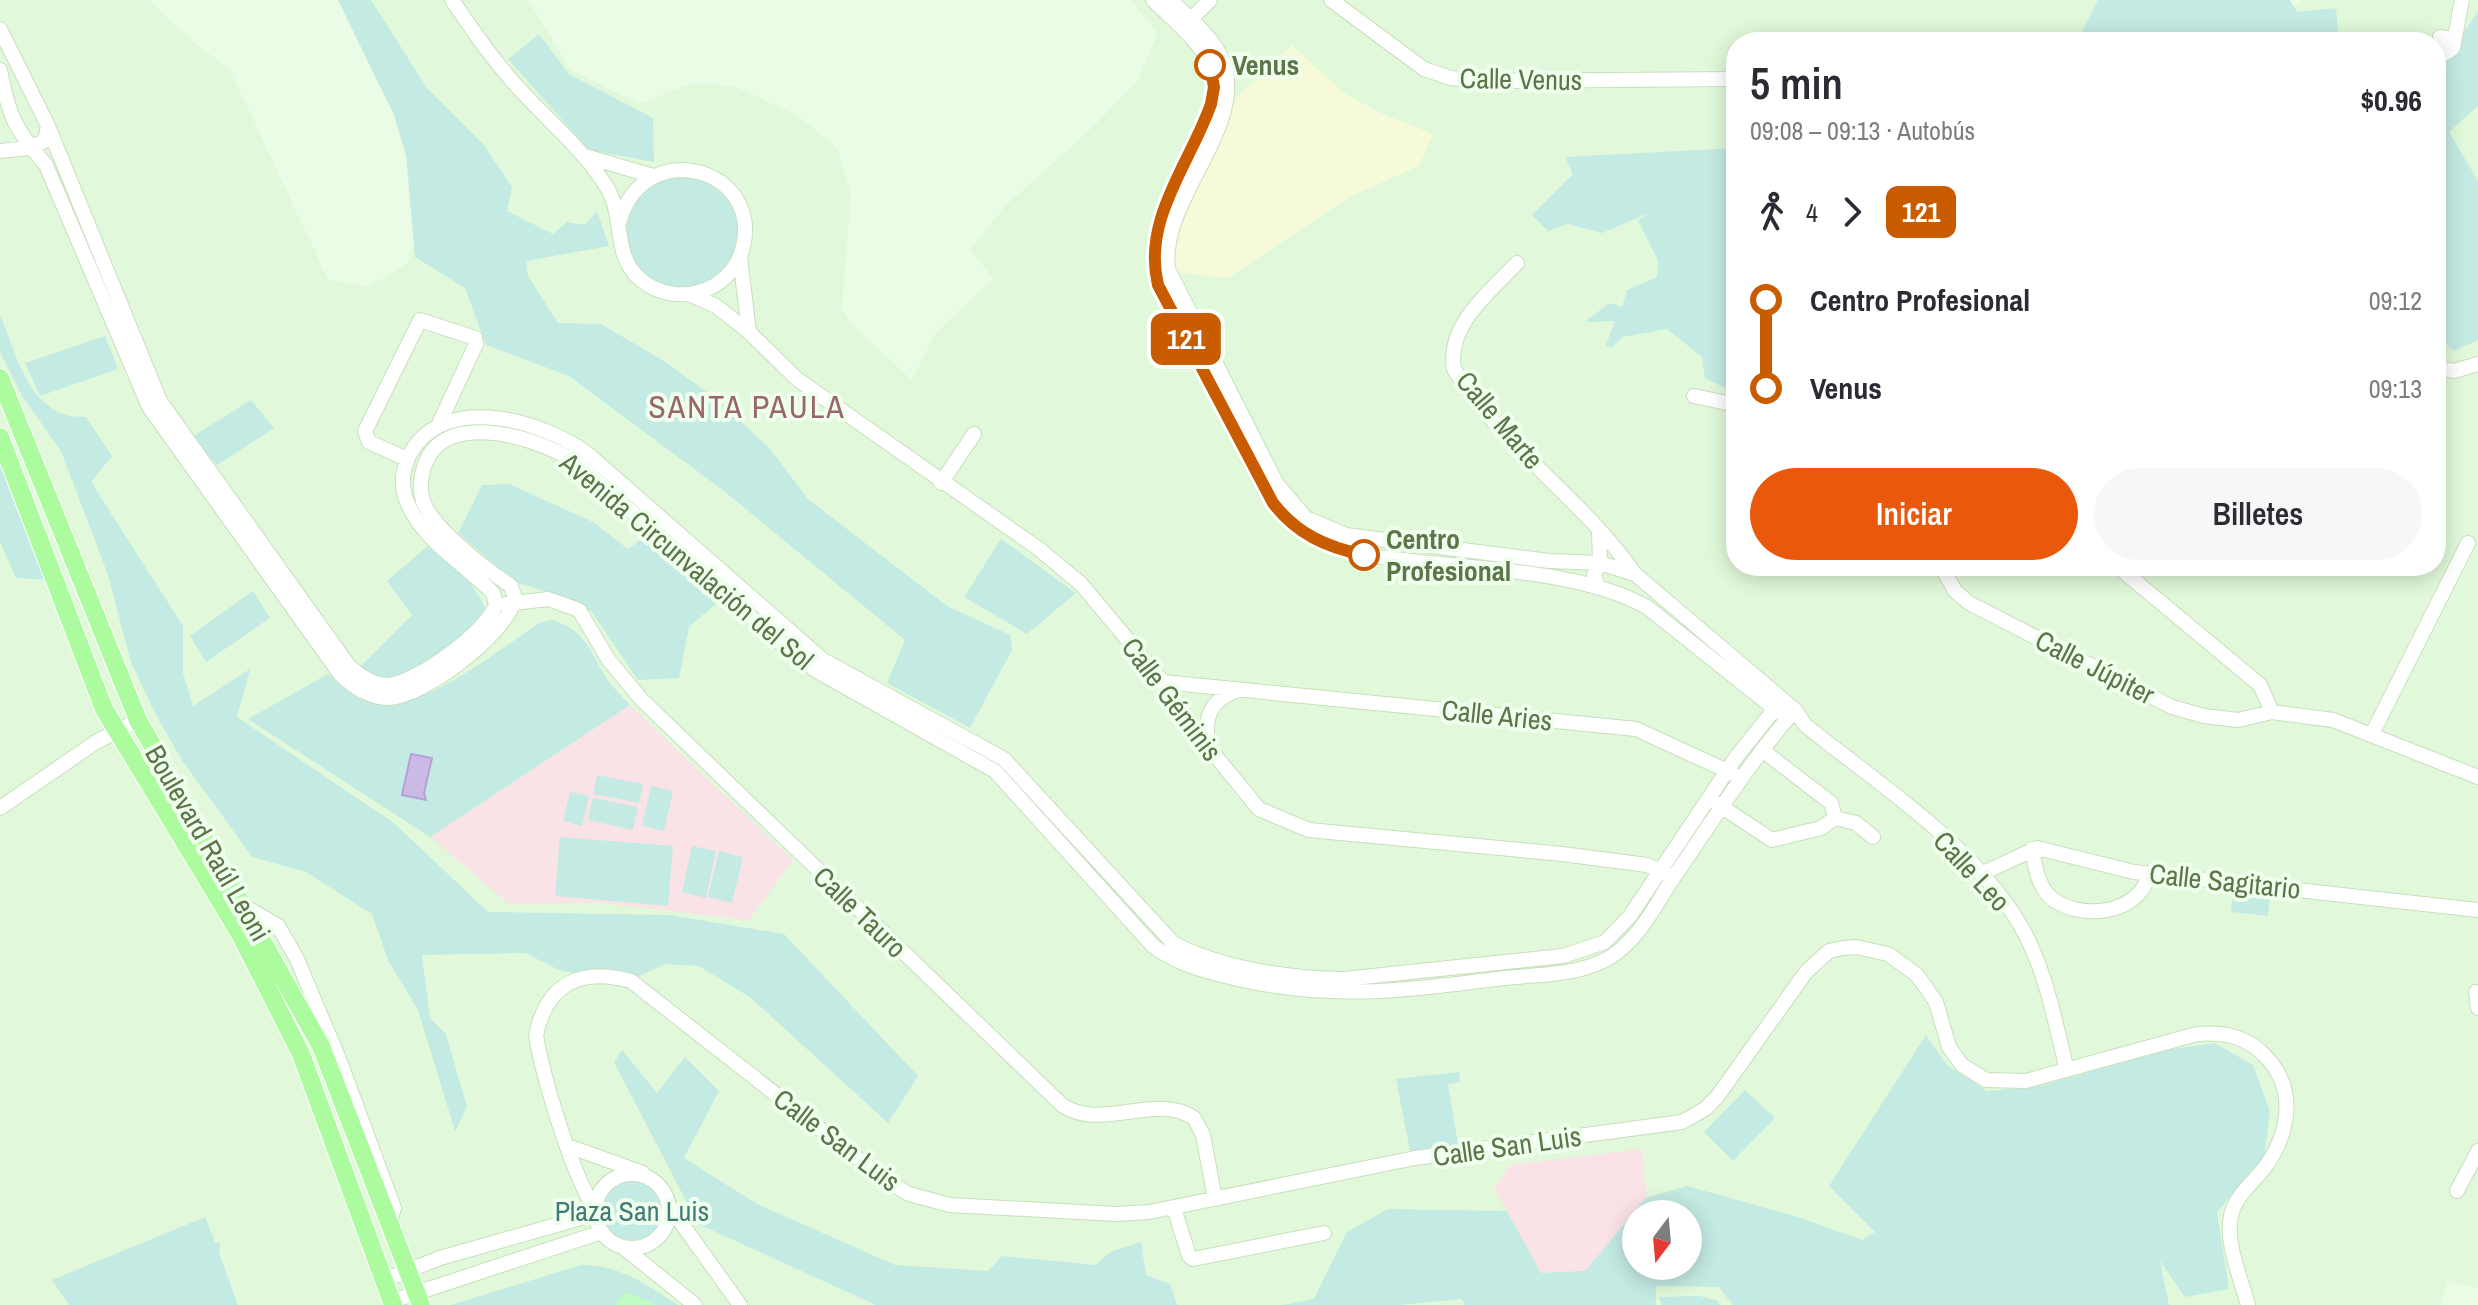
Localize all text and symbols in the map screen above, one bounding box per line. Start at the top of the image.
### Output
place label: Venus [1232,46,1299,84]
marker: Venus [1195,50,1225,80]
text: 5 min [1750,53,1843,113]
street label: Calle Venus [1459,59,1583,99]
text: $0.96 [2360,80,2422,120]
text: 09:08 – 09:13 · Autobús [1750,113,1975,148]
icon: walk [1750,190,1794,234]
icon: forward [1830,190,1874,234]
text: 121 [1902,193,1940,231]
text: 4 [1806,195,1818,230]
text: Centro Profesional [1810,280,2030,320]
text: 09:12 [2369,283,2422,318]
line badge: 121 [1140,313,1232,365]
text: 121 [1167,320,1205,358]
street label: Calle Marte [1448,363,1552,477]
text: Venus [1810,368,1882,408]
text: 09:13 [2369,371,2422,406]
district label: SANTA PAULA [648,385,846,428]
street label: Avenida Circunvalación del Sol [551,443,822,678]
button: Iniciar [1750,468,2078,560]
button: Billetes [2094,468,2422,560]
place label: Centro Profesional [1386,520,1511,590]
marker: Centro Profesional [1349,540,1379,570]
street label: Calle Júpiter [2029,621,2161,713]
street label: Calle Géminis [1113,629,1231,769]
street label: Calle Aries [1440,690,1554,740]
street label: Boulevard Raúl Leoni [136,738,280,948]
street label: Calle Leo [1925,823,2019,919]
street label: Calle Sagitario [2147,854,2303,908]
street label: Calle Tauro [805,858,915,966]
street label: Calle San Luis [766,1080,908,1200]
street label: Calle San Luis [1430,1117,1584,1175]
park label: Plaza San Luis [555,1192,709,1230]
north arrow [1622,1200,1702,1280]
map controls [1622,1200,1702,1280]

